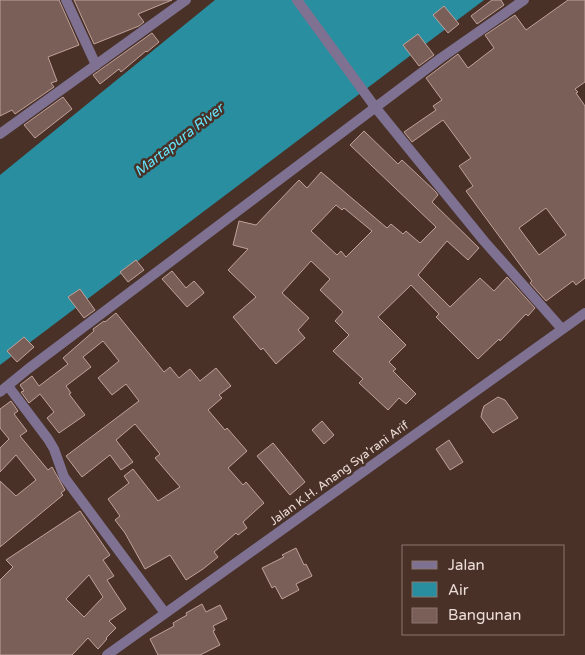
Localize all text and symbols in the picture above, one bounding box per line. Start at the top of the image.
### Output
water label: Martapura River [131,99,228,180]
street label: Jalan K.H. Anang Sya'rani Arif [267,418,412,528]
legend [402,545,565,635]
text: Jalan [448,556,485,574]
text: Air [448,581,469,599]
text: Bangunan [448,606,521,624]

